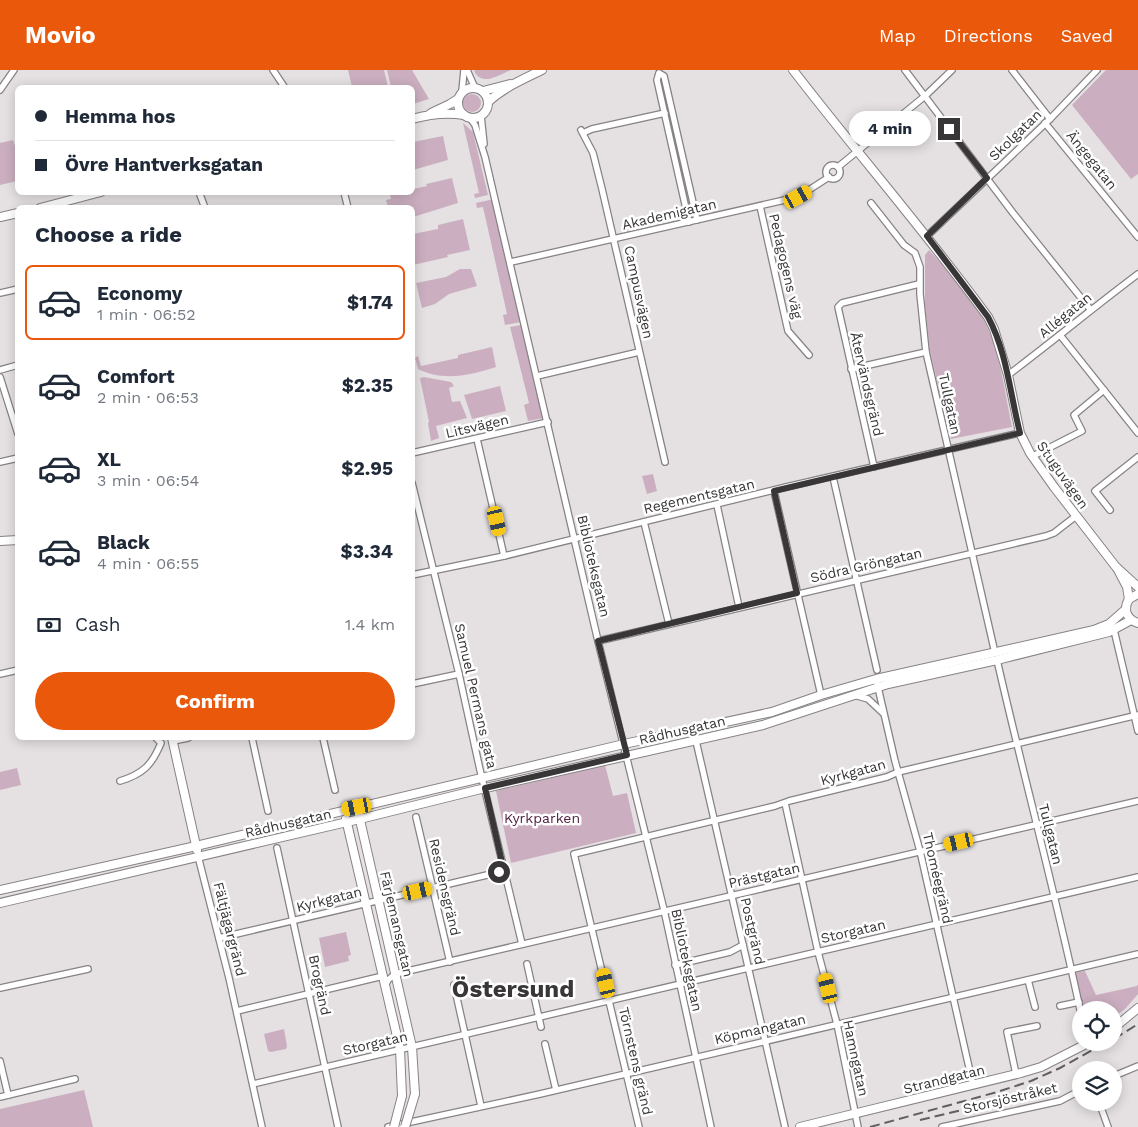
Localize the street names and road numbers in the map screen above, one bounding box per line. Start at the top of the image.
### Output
street label: Skolgatan [985,106,1045,164]
street label: Ängegatan [1063,127,1121,193]
street label: Akademigatan [620,195,718,233]
street label: Pedagogens väg [766,212,806,321]
street label: Campusvägen [621,244,657,340]
street label: Allégatan [1035,289,1095,341]
street label: Återvändsgränd [847,330,887,438]
street label: Tullgatan [936,372,964,436]
street label: Litsvägen [444,411,510,441]
street label: Stuguvägen [1034,438,1092,512]
street label: Regementsgatan [642,475,756,517]
street label: Biblioteksgatan [574,513,614,619]
street label: Södra Gröngatan [809,544,923,586]
street label: Samuel Permans gata [451,622,501,770]
street label: Rådhusgatan [637,712,727,748]
street label: Kyrkgatan [819,756,887,788]
street label: Tullgatan [1036,802,1066,866]
street label: Rådhusgatan [243,805,333,841]
street label: Thoméegränd [920,831,956,925]
street label: Residensgränd [426,837,464,937]
street label: Prästgatan [727,859,801,891]
street label: Färjemansgatan [377,870,417,978]
street label: Fältjägargränd [211,880,249,978]
street label: Kyrkgatan [295,883,363,915]
street label: Postgränd [738,896,768,966]
street label: Biblioteksgatan [668,907,706,1013]
street label: Storgatan [819,916,887,946]
street label: Brogränd [306,953,334,1017]
street label: Törnstens gränd [616,1006,656,1116]
street label: Köpmangatan [713,1011,807,1047]
street label: Hamngatan [840,1018,872,1098]
street label: Storgatan [341,1028,409,1058]
street label: Strandgatan [902,1061,986,1097]
street label: Storsjöstråket [961,1079,1059,1117]

